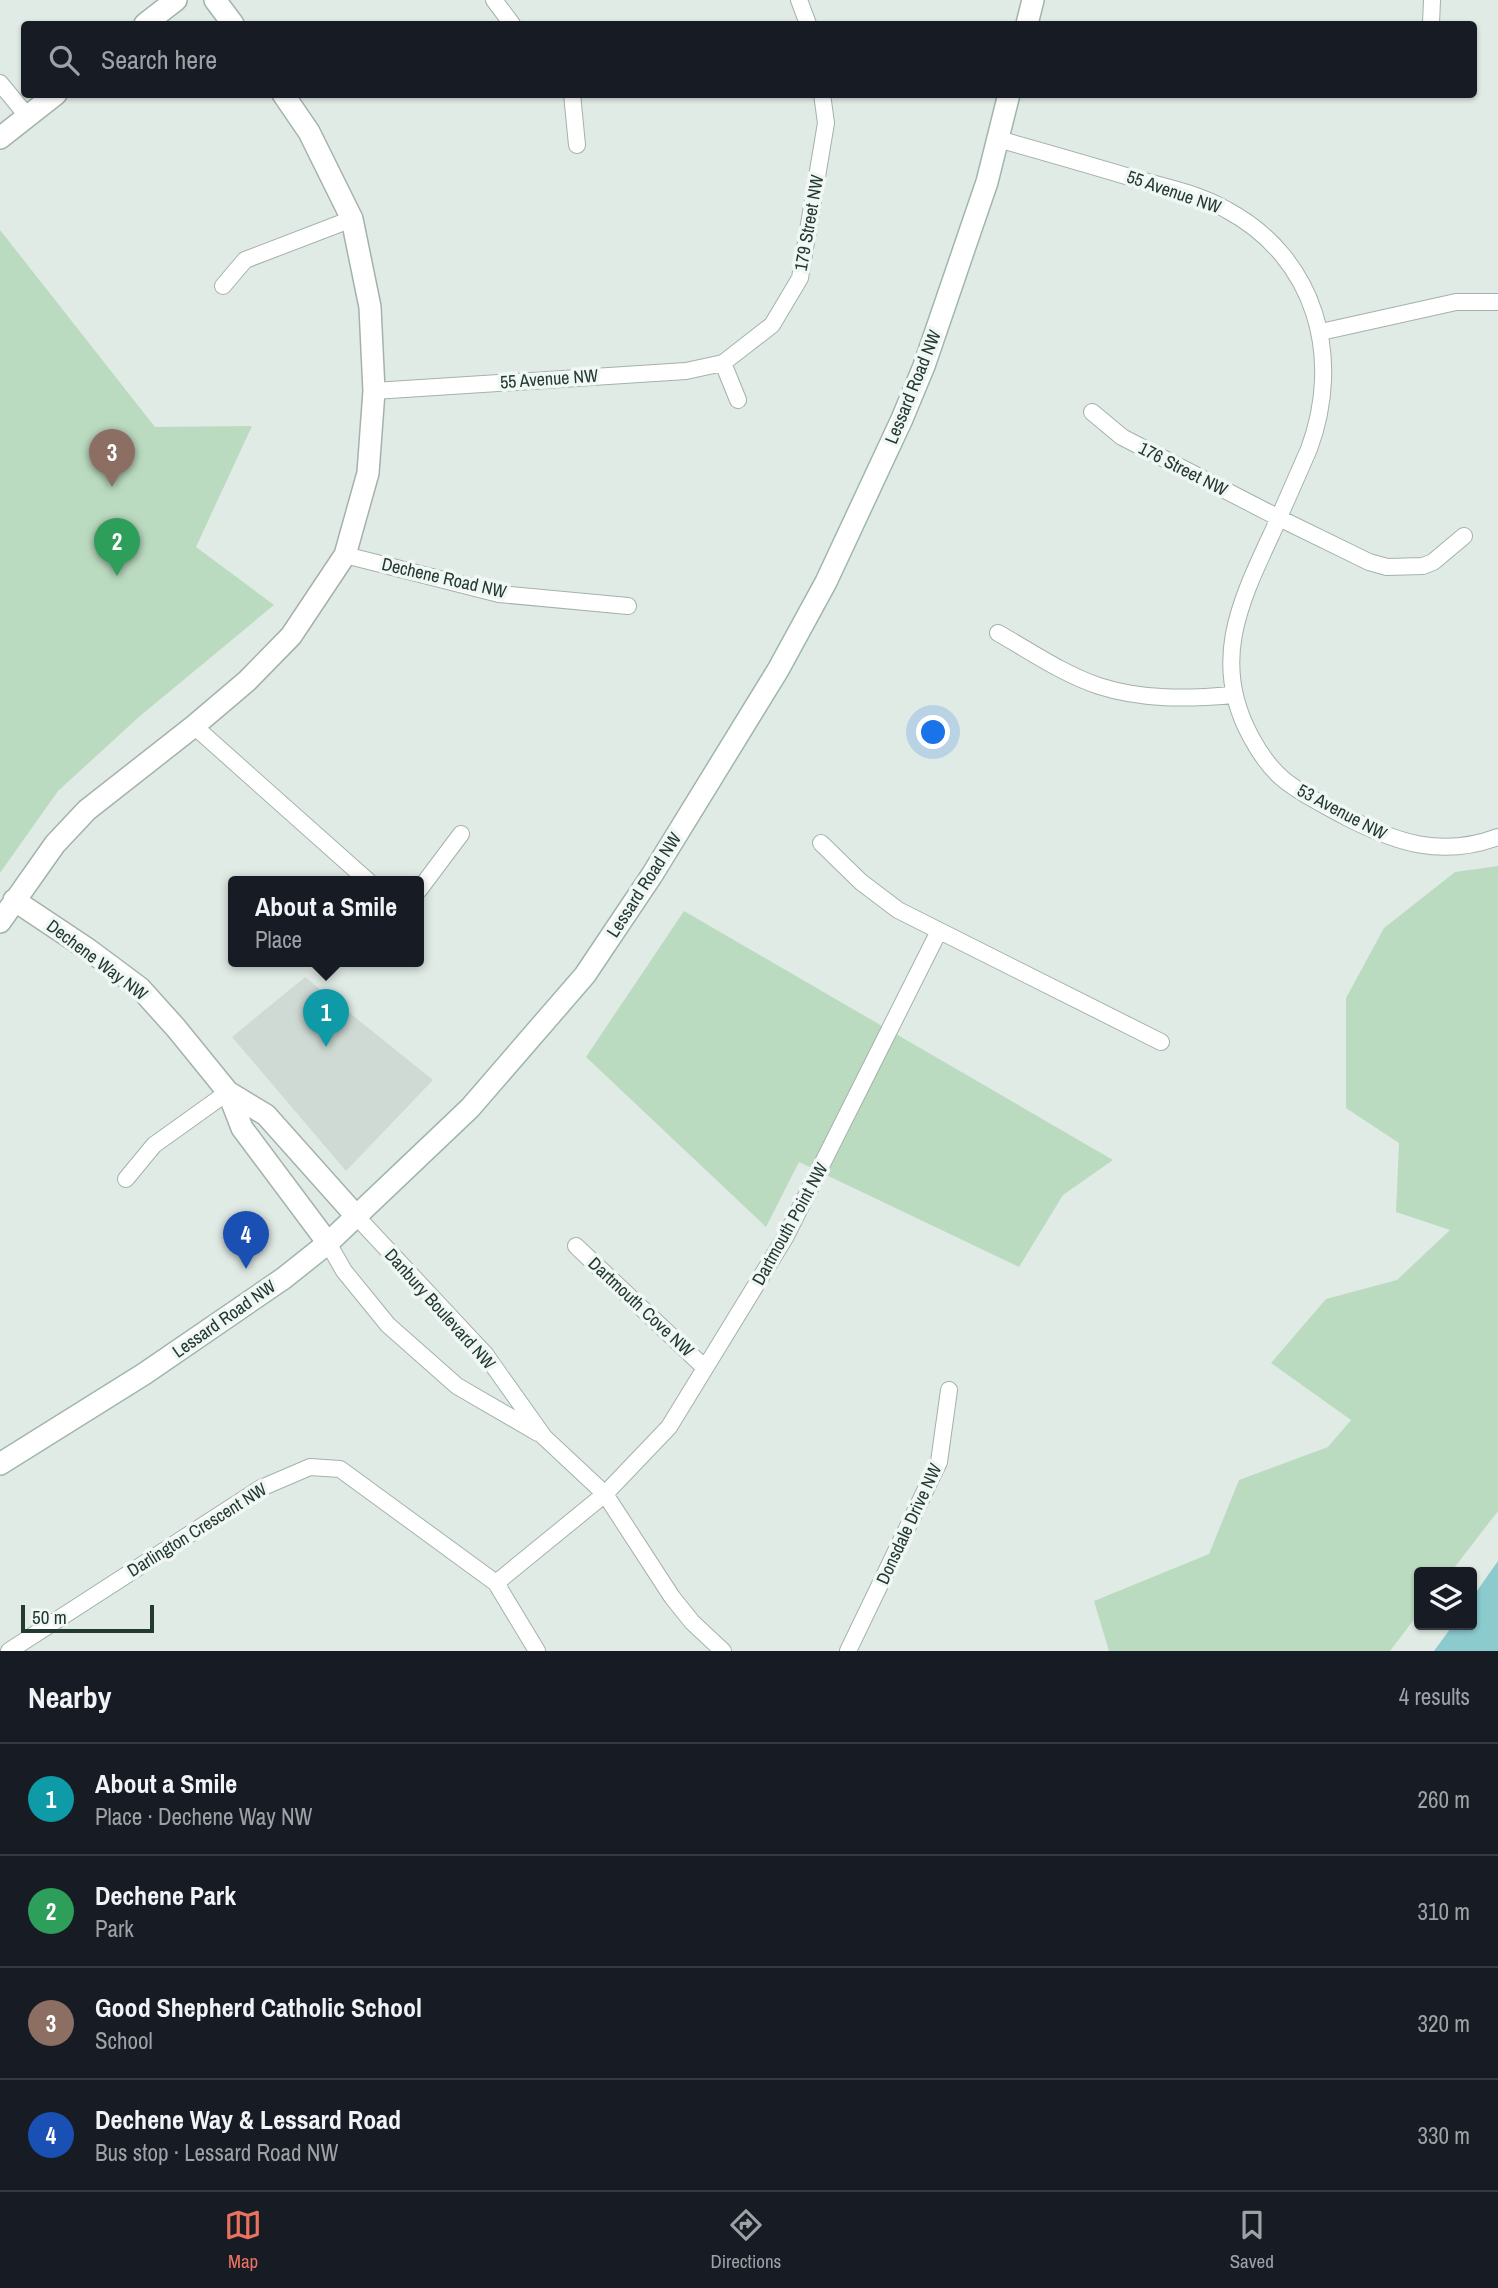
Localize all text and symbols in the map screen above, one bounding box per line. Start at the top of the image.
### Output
search box [21,21,1477,98]
icon: search [45,41,83,79]
text: Search here [101,42,217,77]
street label: 55 Avenue NW [1124,164,1225,219]
street label: 179 Street NW [788,173,829,273]
street label: Lessard Road NW [878,326,947,447]
street label: 55 Avenue NW [499,363,599,394]
pin: 3 [89,429,135,487]
street label: 176 Street NW [1134,435,1232,502]
pin: 2 [94,518,140,576]
street label: Dechene Road NW [379,551,509,604]
your location [916,715,950,749]
street label: 53 Avenue NW [1293,777,1392,846]
street label: Lessard Road NW [600,827,687,942]
popup [228,876,424,967]
text: About a Smile [255,889,397,924]
street label: Dechene Way NW [42,913,153,1006]
text: Place [255,924,302,955]
pin: 1 [303,989,349,1047]
street label: Dartmouth Point NW [746,1158,834,1289]
pin: 4 [223,1211,269,1269]
street label: Danbury Boulevard NW [379,1243,502,1375]
street label: Dartmouth Cove NW [583,1251,700,1362]
street label: Lessard Road NW [167,1274,280,1363]
street label: Donsdale Drive NW [870,1459,947,1588]
street label: Darlington Crescent NW [122,1477,271,1583]
map controls [1414,1567,1477,1630]
button: layers [1414,1567,1477,1630]
scale bar [21,1602,154,1634]
text: 50 m [32,1604,67,1630]
text: Nearby [28,1677,111,1717]
text: 4 results [1399,1681,1470,1712]
text: About a Smile [95,1766,237,1801]
text: 1 [46,1784,56,1815]
text: 260 m [1418,1784,1470,1815]
text: Place · Dechene Way NW [95,1801,312,1832]
text: Dechene Park [95,1878,236,1913]
text: 2 [46,1896,56,1927]
text: 310 m [1418,1896,1470,1927]
text: Park [95,1913,134,1944]
text: Good Shepherd Catholic School [95,1990,422,2025]
text: 3 [46,2008,56,2039]
text: 320 m [1418,2008,1470,2039]
text: School [95,2025,153,2056]
text: Dechene Way & Lessard Road [95,2102,401,2137]
text: 4 [46,2120,56,2151]
text: 330 m [1418,2120,1470,2151]
text: Bus stop · Lessard Road NW [95,2137,338,2168]
tab: Map [224,2206,262,2274]
tab: Directions [710,2206,781,2274]
tab: Saved [1230,2206,1274,2274]

